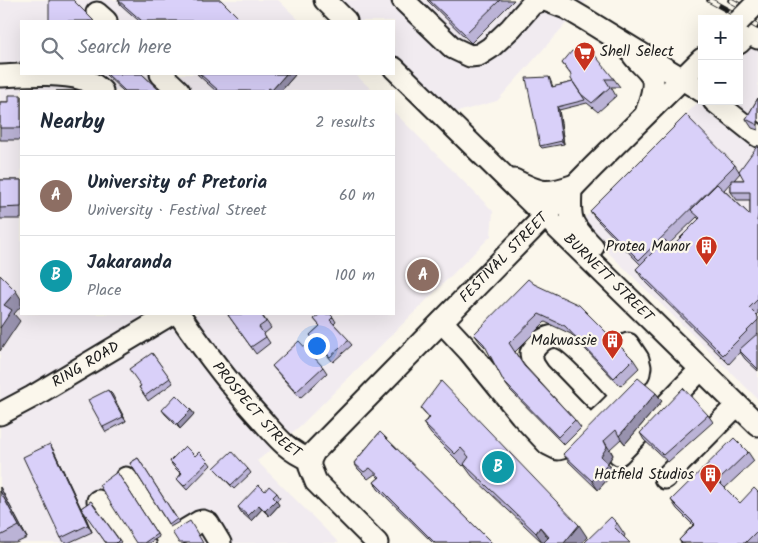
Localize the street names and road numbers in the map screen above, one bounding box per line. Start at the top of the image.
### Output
street label: FESTIVAL STREET [454,206,556,309]
street label: BURNETT STREET [557,228,660,330]
street label: RING ROAD [47,335,125,394]
street label: PROSPECT STREET [206,357,307,466]

